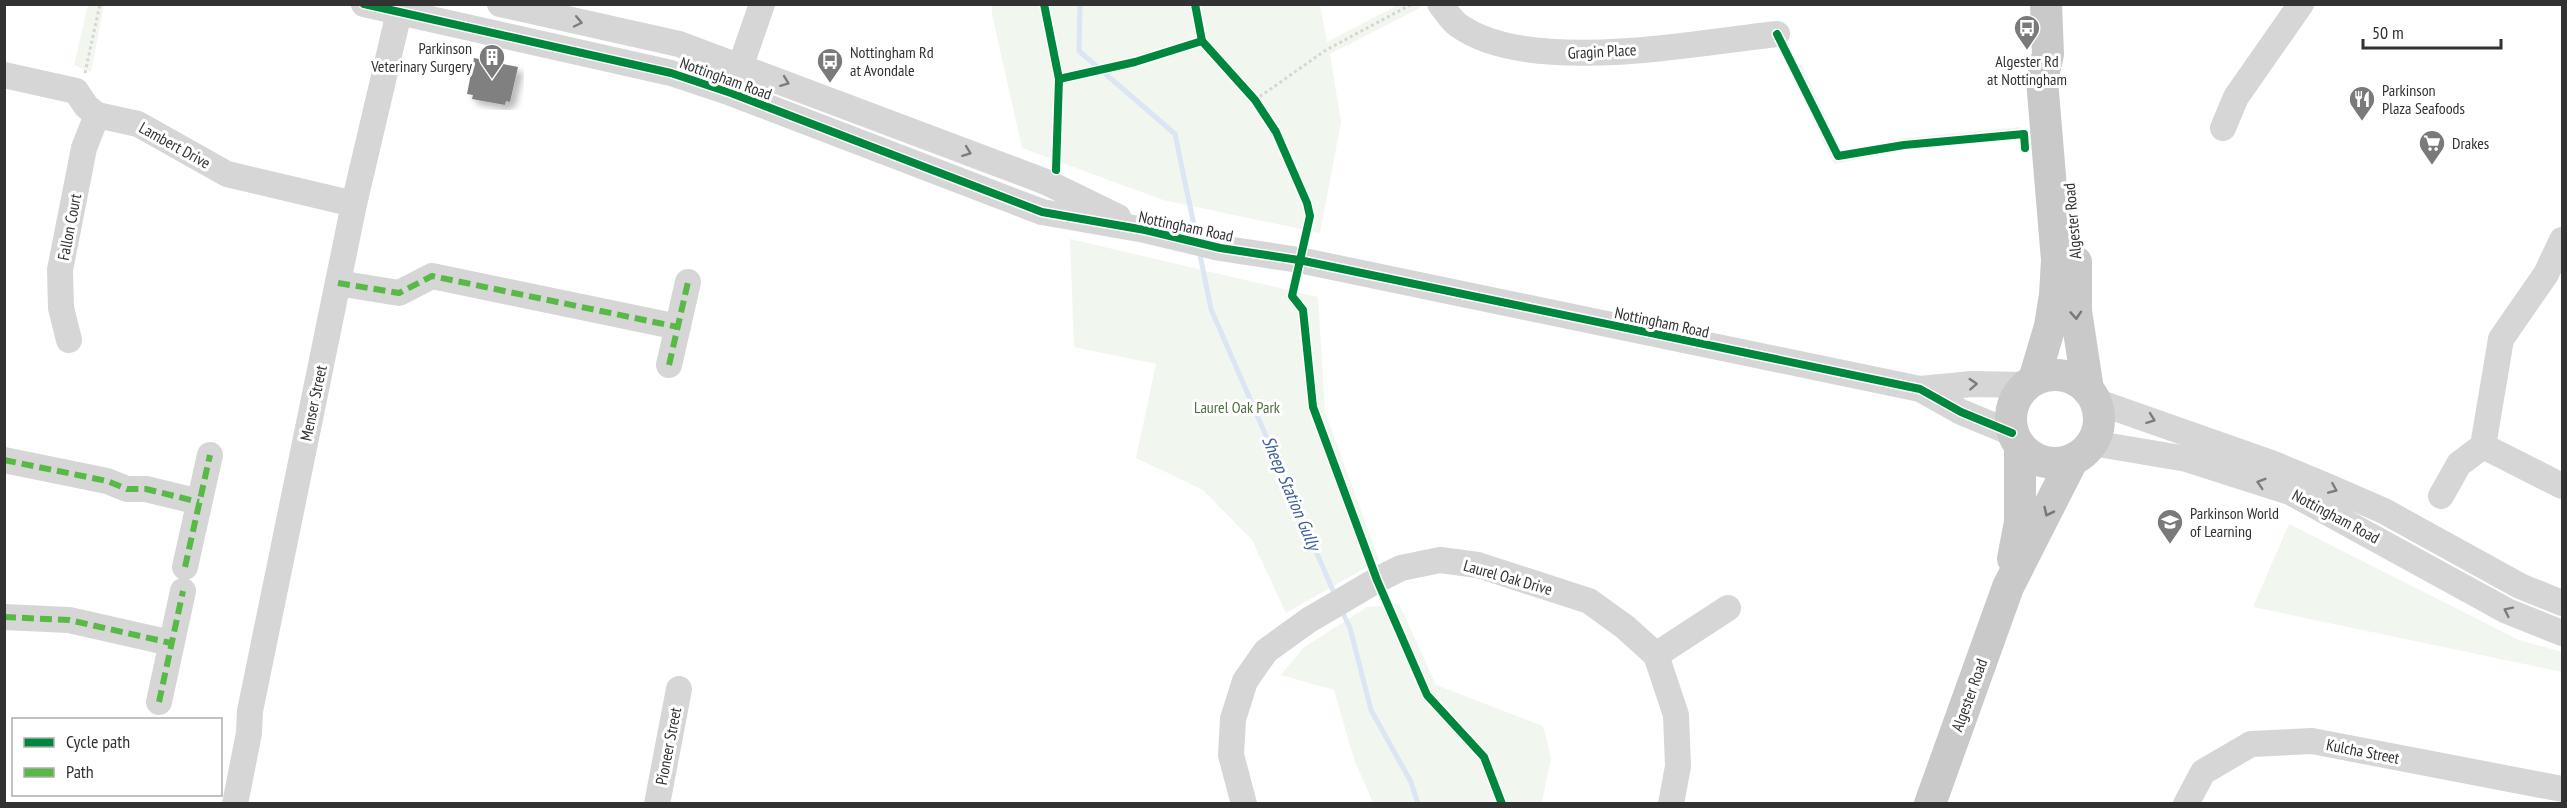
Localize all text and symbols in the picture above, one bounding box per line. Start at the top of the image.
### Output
scale bar [2363,12,2501,50]
bus stop icon: Algester Rd at Nottingham [2012,13,2042,51]
one-way arrow [573,14,583,27]
text: 50 m [2372,21,2404,44]
place label: Parkinson Veterinary Surgery [370,38,472,76]
street label: Gragin Place [1567,39,1637,63]
building icon: Parkinson Veterinary Surgery [477,42,507,80]
place label: Nottingham Rd at Avondale [850,42,934,80]
bus stop icon: Nottingham Rd at Avondale [815,46,845,84]
place label: Algester Rd at Nottingham [1987,51,2067,89]
street label: Nottingham Road [677,52,775,104]
one-way arrow [779,75,790,87]
place label: Parkinson Plaza Seafoods [2382,80,2465,118]
restaurant icon: Parkinson Plaza Seafoods [2347,84,2377,122]
street label: Lambert Drive [136,117,214,173]
supermarket icon: Drakes [2417,128,2447,166]
place label: Drakes [2452,133,2489,153]
one-way arrow [961,145,972,157]
street label: Algester Road [2059,182,2085,260]
street label: Fallon Court [53,191,85,262]
street label: Nottingham Road [1137,206,1235,246]
street label: Nottingham Road [1613,302,1711,342]
one-way arrow [2070,310,2083,319]
street label: Menser Street [295,363,331,443]
one-way arrow [1969,378,1978,391]
park label: Laurel Oak Park [1194,397,1281,417]
one-way arrow [2145,412,2156,424]
water label: Sheep Station Gully [1257,432,1327,556]
one-way arrow [2256,477,2267,490]
one-way arrow [2326,482,2337,494]
street label: Nottingham Road [2289,485,2383,547]
place label: Parkinson World of Learning [2190,503,2279,541]
one-way arrow [2043,506,2055,517]
school or university icon: Parkinson World of Learning [2155,507,2185,545]
street label: Laurel Oak Drive [1461,555,1555,599]
one-way arrow [2504,607,2515,618]
street label: Algester Road [1947,656,1991,734]
street label: Pioneer Street [651,705,685,786]
legend [12,718,222,796]
text: Cycle path [66,730,130,753]
street label: Kulcha Street [2325,734,2402,768]
text: Path [66,760,94,783]

